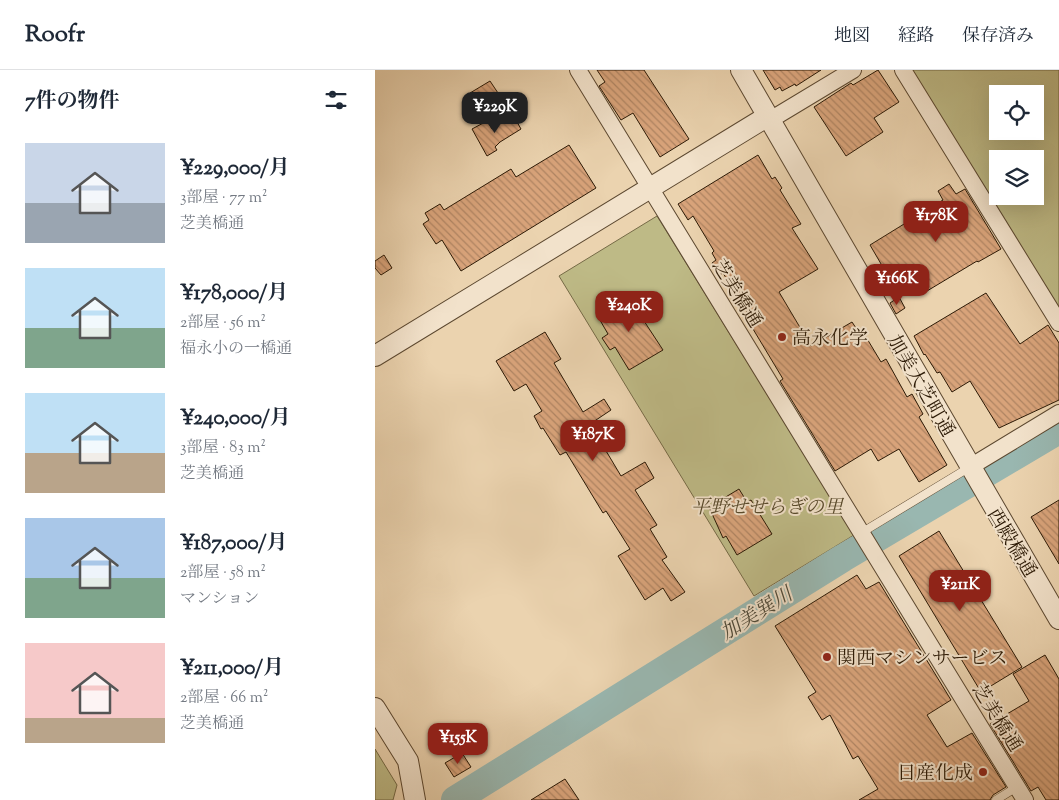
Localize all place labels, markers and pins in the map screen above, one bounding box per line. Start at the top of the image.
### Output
pin: ¥229K [460,92,530,134]
pin: ¥178K [901,200,971,243]
pin: ¥166K [862,264,932,306]
pin: ¥240K [594,290,664,333]
place label: 高永化学 [792,326,868,353]
marker: 高永化学 [776,331,788,343]
pin: ¥187K [558,420,628,462]
pin: ¥211K [925,570,995,612]
place label: 関西マシンサービス [837,646,1008,673]
marker: 関西マシンサービス [821,651,833,663]
pin: ¥155K [423,722,493,765]
place label: 日産化成 [897,761,973,788]
marker: 日産化成 [977,766,989,778]

